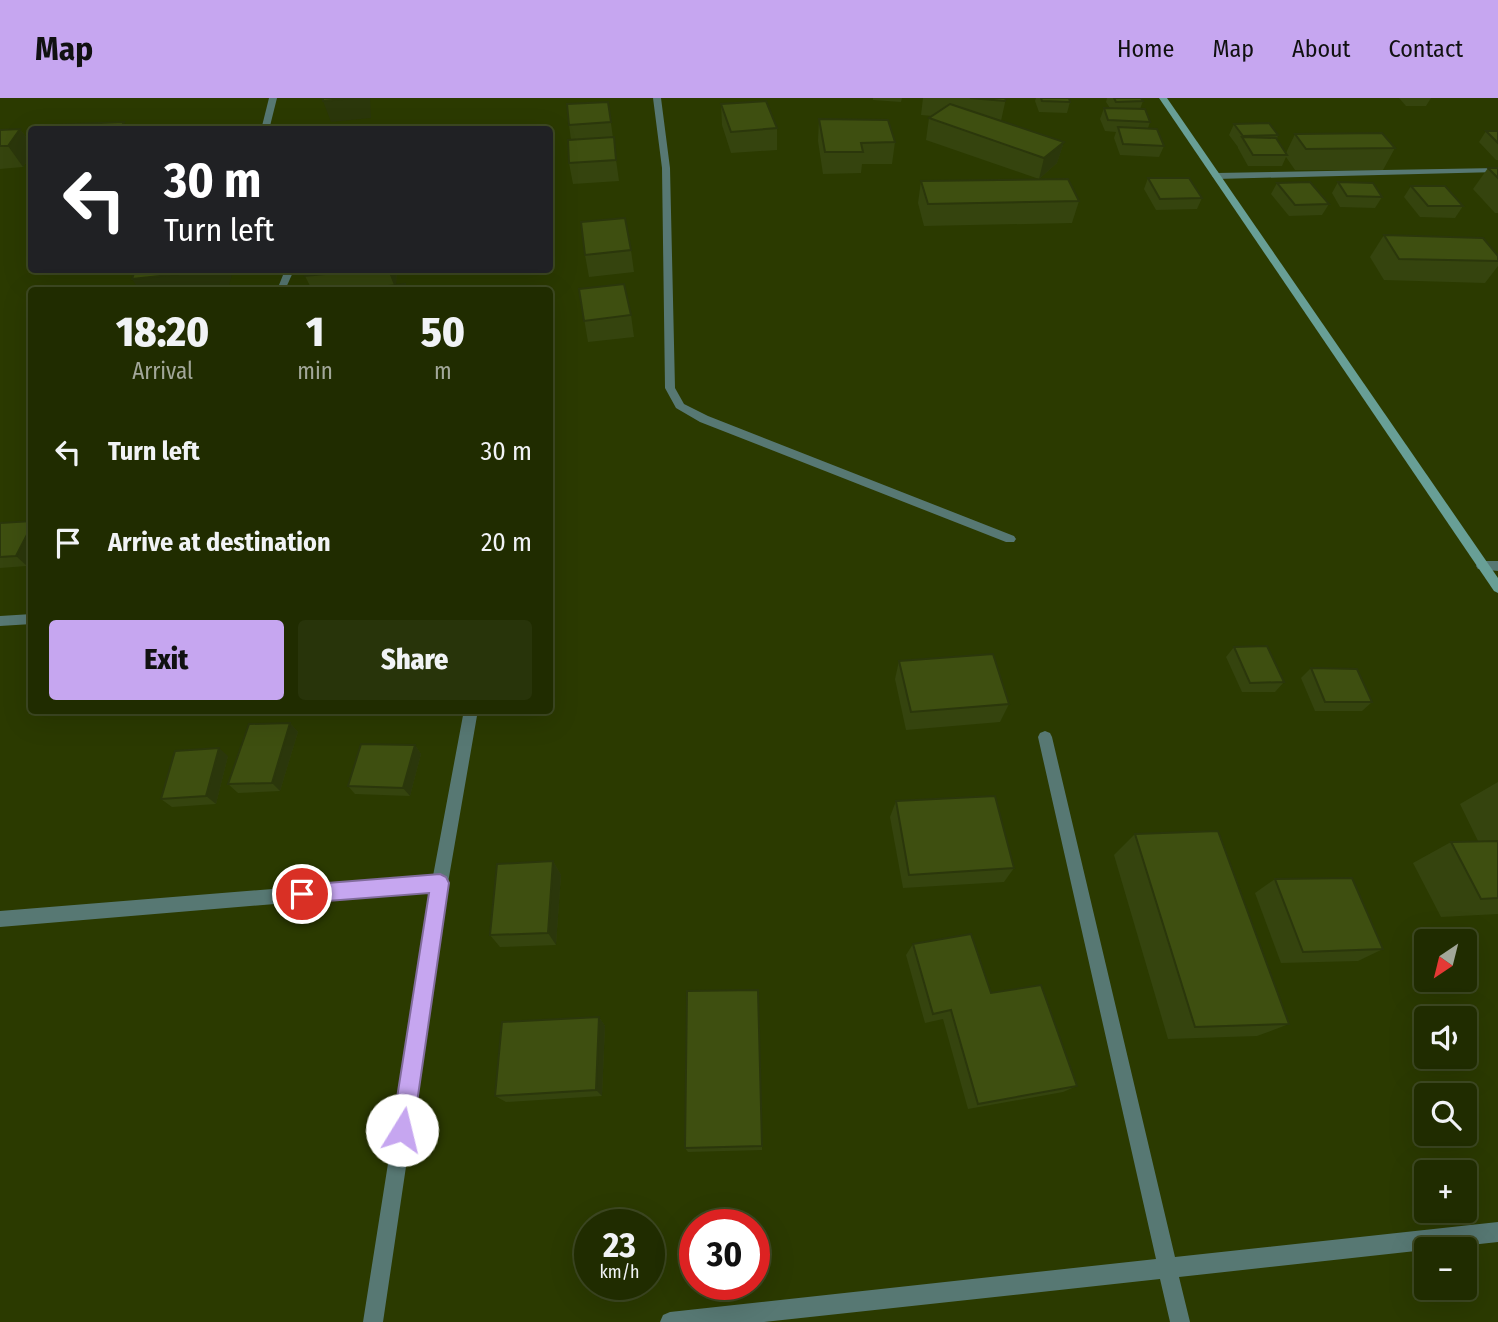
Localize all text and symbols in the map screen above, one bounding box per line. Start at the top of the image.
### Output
text: Map [35,29,93,69]
text: Home [1117,35,1174,63]
text: Map [1212,35,1254,63]
text: About [1292,35,1350,63]
text: Contact [1388,35,1463,63]
text: 30 m [164,151,262,210]
icon: left [49,154,140,245]
text: Turn left [164,211,274,249]
text: 18:20 [116,307,209,357]
text: 1 [306,307,324,357]
text: 50 [421,307,465,357]
text: Arrival [132,357,193,385]
text: min [297,357,333,385]
text: m [434,357,452,385]
icon: left [49,433,87,471]
text: Turn left [108,436,200,467]
text: 30 m [481,436,532,467]
icon: arrive [49,524,87,562]
text: Arrive at destination [108,527,331,558]
text: 20 m [481,527,532,558]
button: Exit [49,620,284,700]
button: Share [298,620,532,700]
pin [272,864,332,924]
icon: arrive [283,875,321,913]
north arrow [1414,929,1477,992]
map controls [1414,929,1477,1300]
button: sound [1414,1006,1477,1069]
button: search [1414,1083,1477,1146]
position arrow [365,1093,439,1167]
button: + [1414,1160,1477,1223]
speed limit sign: 30 [679,1209,770,1300]
text: 23 [603,1224,636,1266]
button: − [1414,1237,1477,1300]
text: km/h [599,1261,640,1283]

